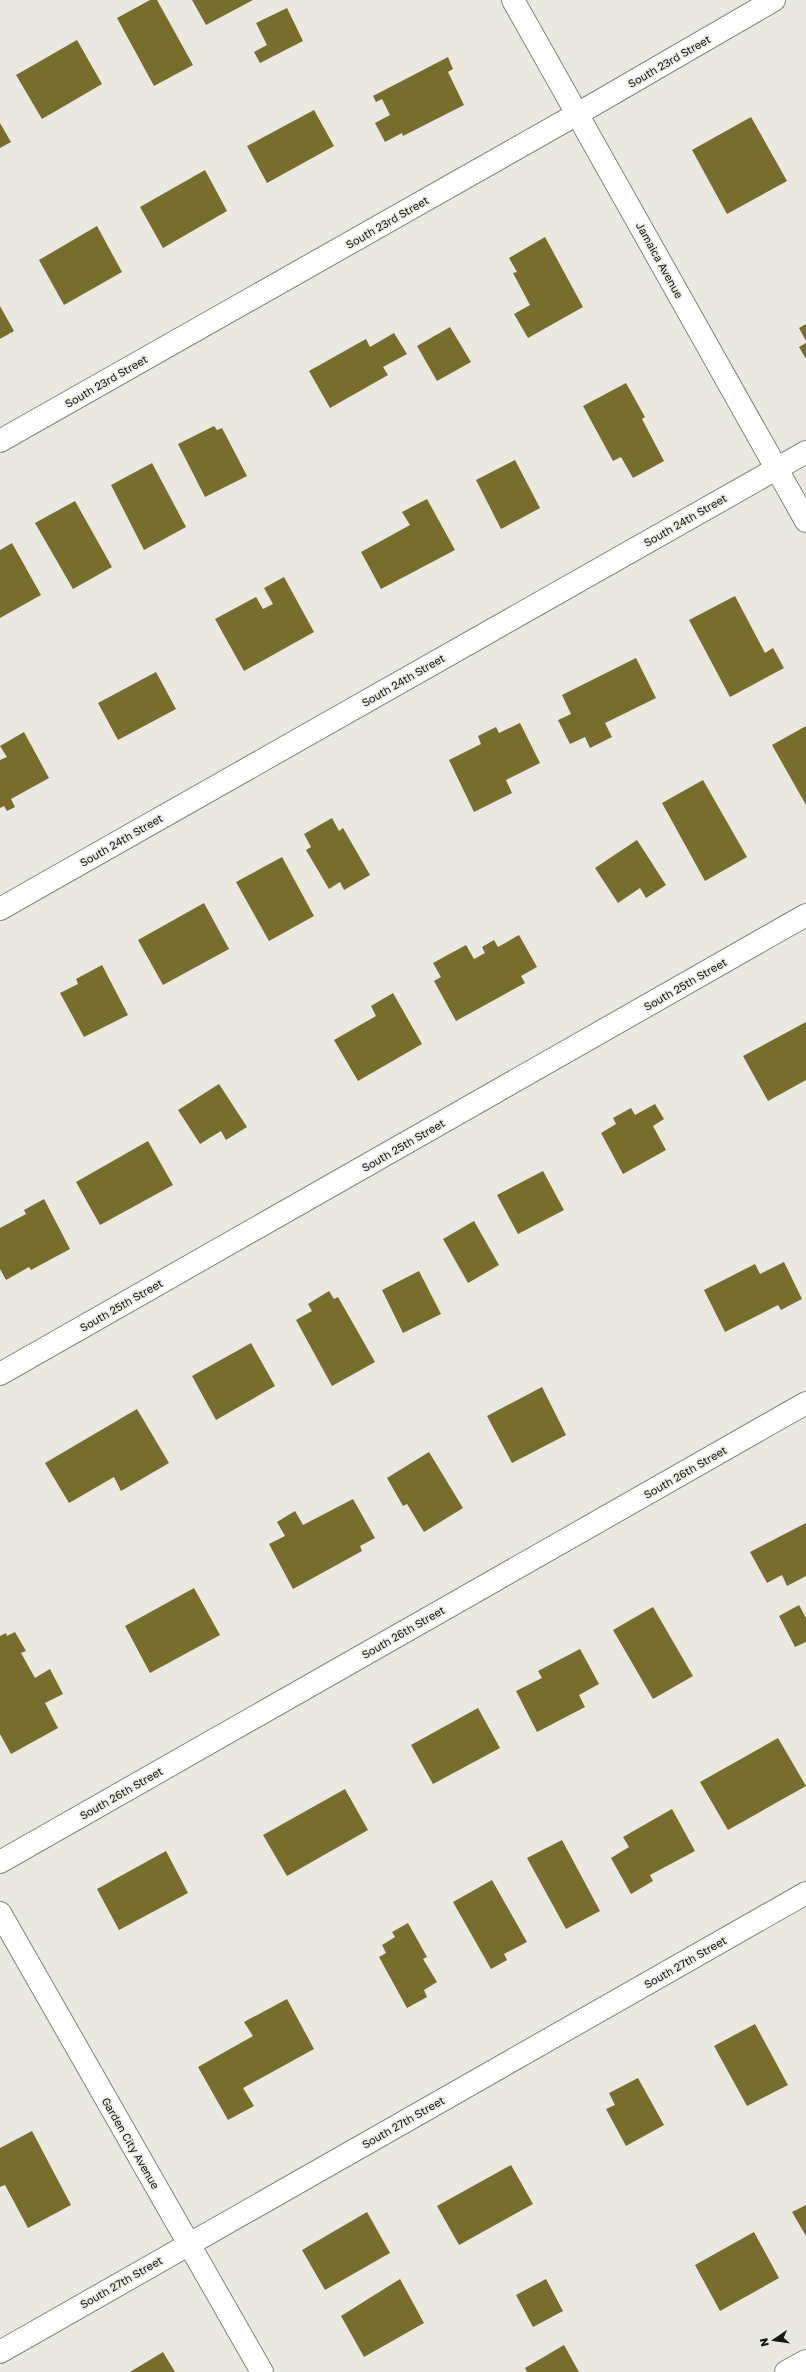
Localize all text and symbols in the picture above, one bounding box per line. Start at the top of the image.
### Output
street label: South 23rd Street [625,32,713,90]
street label: South 23rd Street [343,193,431,251]
street label: Jamaica Avenue [634,220,686,300]
street label: South 23rd Street [62,352,150,410]
street label: South 24th Street [641,491,729,549]
street label: South 24th Street [359,651,447,709]
street label: South 24th Street [77,811,165,869]
street label: South 25th Street [641,955,729,1013]
street label: South 25th Street [359,1116,447,1174]
street label: South 25th Street [77,1276,165,1334]
street label: South 26th Street [641,1443,729,1501]
street label: South 26th Street [359,1603,447,1661]
street label: South 26th Street [77,1764,165,1822]
street label: South 27th Street [642,1933,728,1991]
street label: South 27th Street [360,2093,446,2151]
street label: Garden City Avenue [99,2095,163,2191]
street label: South 27th Street [78,2253,164,2311]
north arrow [754,2320,794,2360]
text: N [756,2337,771,2348]

